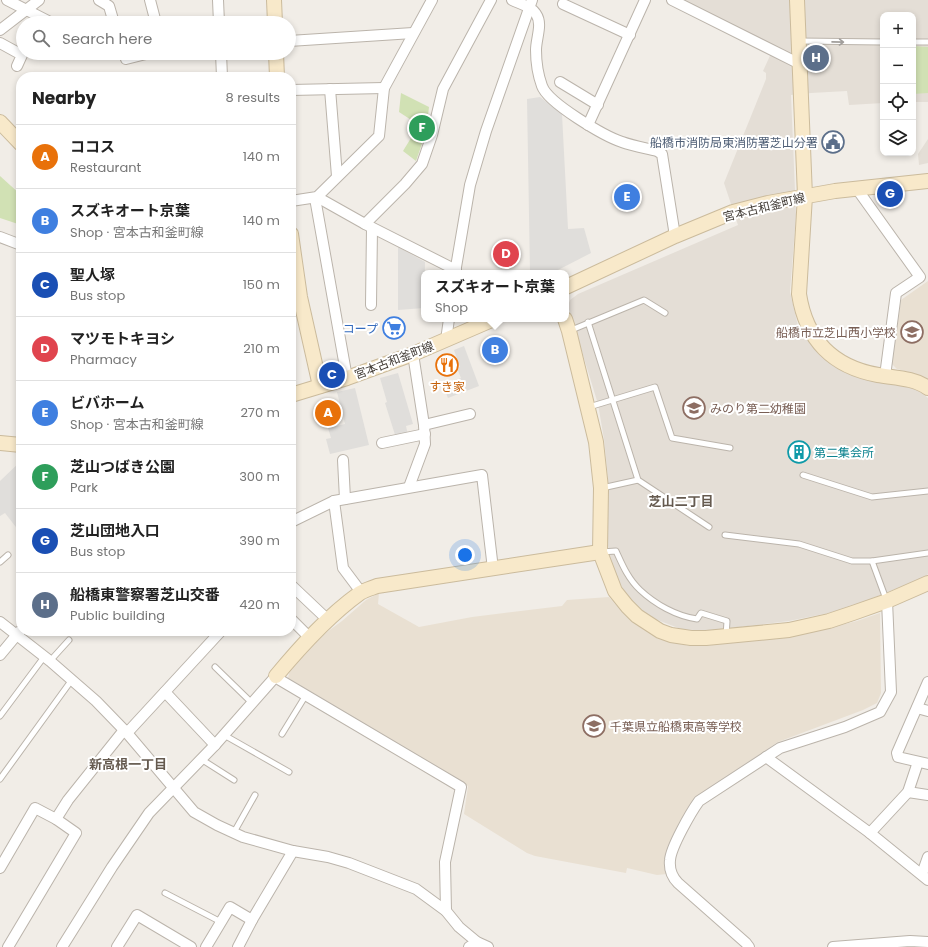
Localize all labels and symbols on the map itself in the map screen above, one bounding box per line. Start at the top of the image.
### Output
one-way arrow [831,38,844,45]
pin: H [803,43,829,73]
pin: F [409,113,435,143]
public building icon: 船橋市消防局東消防署芝山分署 [820,129,846,155]
place label: 船橋市消防局東消防署芝山分署 [650,134,818,151]
pin: G [877,179,903,209]
pin: E [614,182,640,212]
street label: 宮本古和釜町線 [721,189,807,225]
pin: D [493,239,519,269]
supermarket icon: コープ [381,315,407,341]
school or university icon: 船橋市立芝山西小学校 [899,319,925,345]
place label: コープ [343,320,378,337]
place label: 船橋市立芝山西小学校 [776,324,896,341]
pin: B [482,335,508,365]
street label: 宮本古和釜町線 [352,337,436,383]
restaurant icon: すき家 [434,352,460,378]
pin: C [319,360,345,390]
place label: すき家 [429,378,465,395]
school or university icon: みのり第二幼稚園 [681,395,707,421]
pin: A [315,398,341,428]
place label: みのり第二幼稚園 [710,400,806,417]
building icon: 第二集会所 [786,439,812,465]
place label: 第二集会所 [814,444,874,461]
district label: 芝山二丁目 [648,492,714,511]
your location [455,545,475,565]
school or university icon: 千葉県立船橋東高等学校 [581,713,607,739]
place label: 千葉県立船橋東高等学校 [610,718,742,735]
district label: 新高根一丁目 [89,755,167,774]

